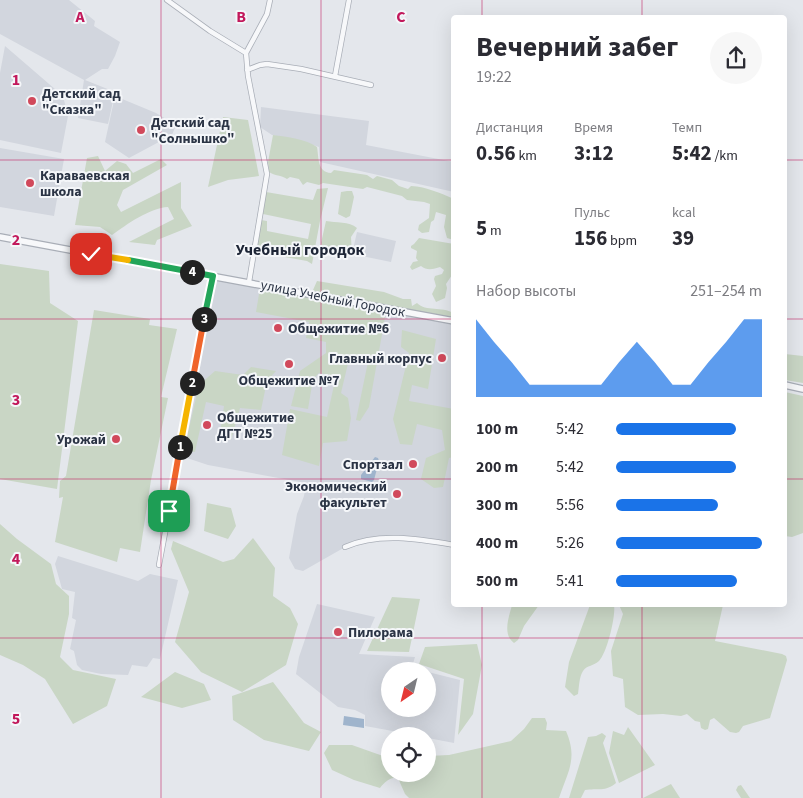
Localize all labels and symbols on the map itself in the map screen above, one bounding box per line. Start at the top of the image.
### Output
text: A [74,6,85,28]
text: B [236,6,246,28]
text: C [396,6,406,28]
text: 1 [12,69,20,91]
place label: Детский сад "Сказка" [42,84,121,120]
marker: Детский сад "Сказка" [26,95,38,107]
place label: Детский сад "Солнышко" [151,113,235,149]
marker: Детский сад "Солнышко" [135,124,147,136]
place label: Караваевская школа [40,166,130,202]
marker: Караваевская школа [24,177,36,189]
text: 2 [12,229,20,251]
pin [70,233,112,275]
district label: Учебный городок [236,239,365,261]
pin: 4 [180,260,204,284]
street label: улица Учебный Городок [259,275,407,323]
pin: 3 [192,306,216,332]
place label: Общежитие №6 [288,319,389,339]
marker: Общежитие №6 [272,322,284,334]
place label: Главный корпус [329,349,432,369]
marker: Главный корпус [436,352,448,364]
marker: Общежитие №7 [283,358,295,370]
pin: 2 [180,370,204,396]
place label: Общежитие №7 [238,371,340,391]
text: 3 [12,389,20,411]
place label: Общежитие ДГТ №25 [217,408,294,444]
marker: Общежитие ДГТ №25 [201,419,213,431]
place label: Урожай [57,430,106,450]
marker: Урожай [110,433,122,445]
pin: 1 [168,434,192,460]
place label: Спортзал [343,455,403,475]
marker: Спортзал [407,458,419,470]
place label: Экономический факультет [285,477,387,513]
marker: Экономический факультет [391,488,403,500]
pin [148,490,190,532]
text: 4 [12,548,21,570]
place label: Пилорама [348,623,413,643]
marker: Пилорама [332,626,344,638]
north arrow [381,662,436,718]
text: 5 [12,708,20,730]

